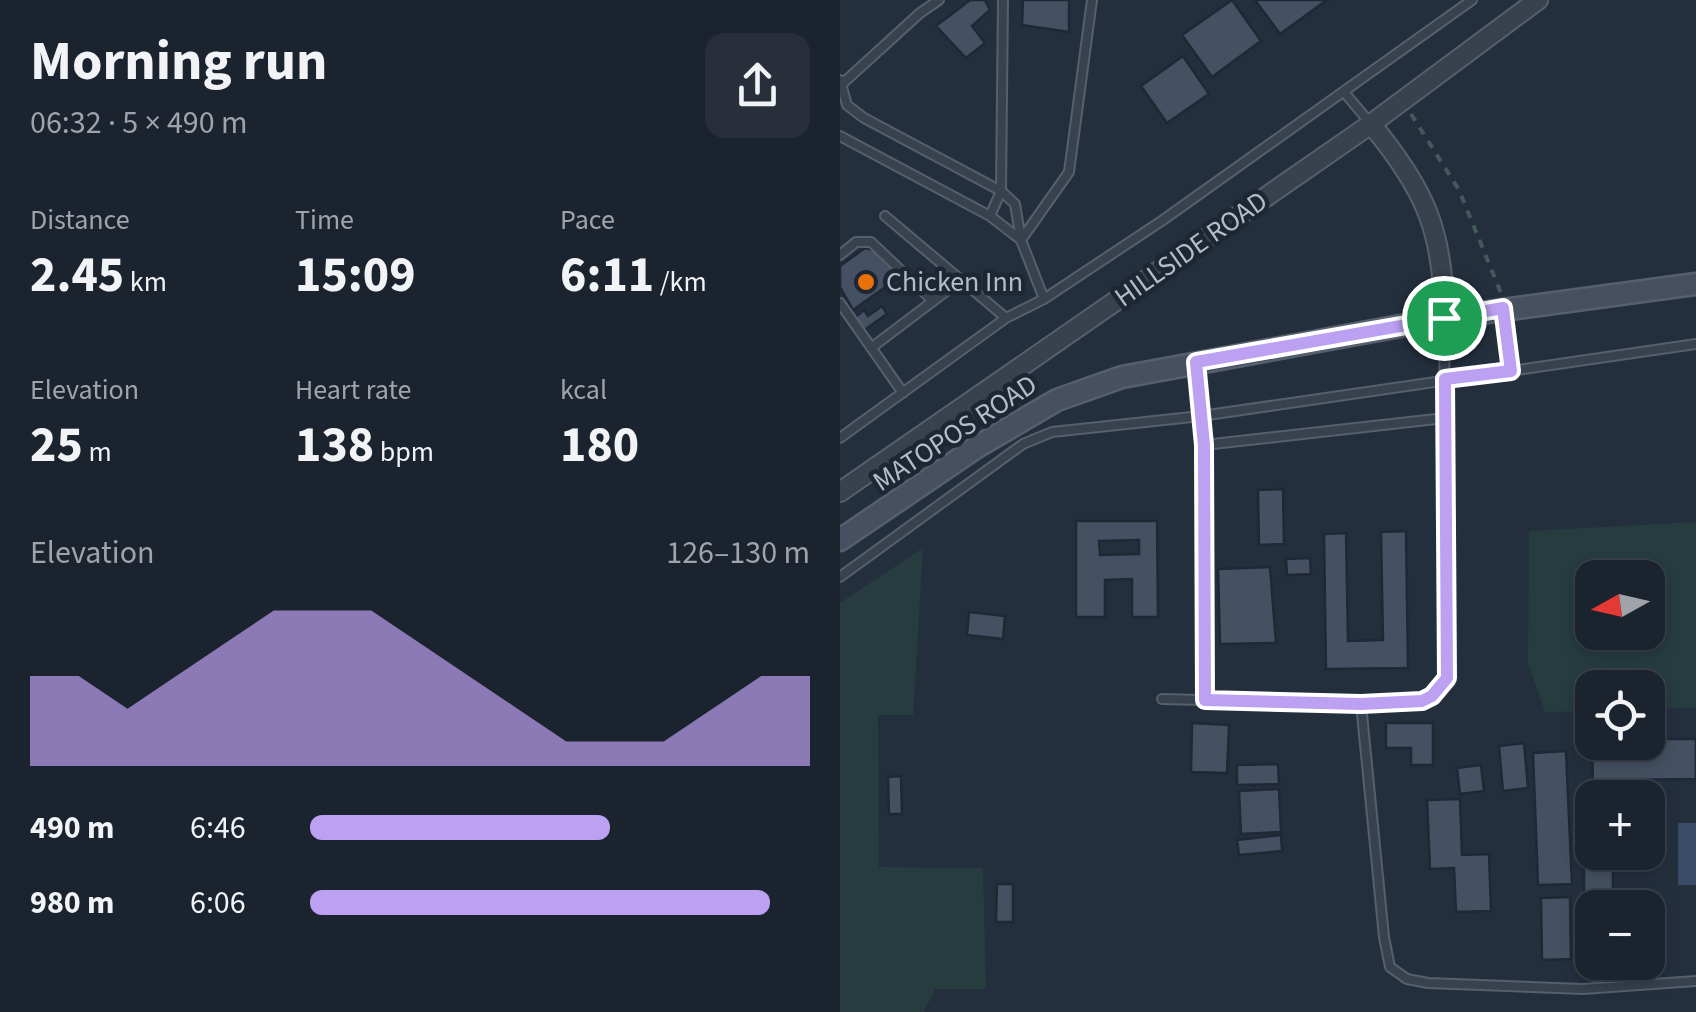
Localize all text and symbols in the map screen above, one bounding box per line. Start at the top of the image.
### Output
text: Morning run [30,23,327,101]
button: share [705,33,810,138]
text: 06:32 · 5 × 490 m [30,100,248,146]
street label: HILLSIDE ROAD [1106,181,1276,317]
text: Distance [30,200,130,240]
text: Time [295,200,354,240]
text: Pace [560,200,615,240]
text: 2.45 [30,240,124,311]
text: 15:09 [295,240,416,311]
text: 6:11 [560,240,654,311]
text: km [124,262,167,302]
text: /km [654,262,707,302]
place label: Chicken Inn [886,262,1023,302]
marker: Chicken Inn [855,271,877,293]
pin [1402,276,1487,361]
icon: arrive [1417,291,1472,346]
street label: MATOPOS ROAD [865,365,1045,501]
text: Elevation [30,370,139,410]
text: Heart rate [295,370,411,410]
text: kcal [560,370,607,410]
text: 25 [30,410,83,481]
text: 138 [295,410,374,481]
text: 180 [560,410,639,481]
text: m [83,432,112,472]
text: bpm [374,432,434,472]
text: Elevation [30,530,155,576]
text: 126–130 m [666,530,810,576]
north arrow [1575,560,1665,650]
map controls [1575,560,1665,980]
button: locate [1575,670,1665,760]
button: + [1575,780,1665,870]
text: 490 m [30,805,115,851]
text: 6:46 [190,805,246,851]
text: 980 m [30,880,115,926]
text: 6:06 [190,880,246,926]
button: − [1575,890,1665,980]

